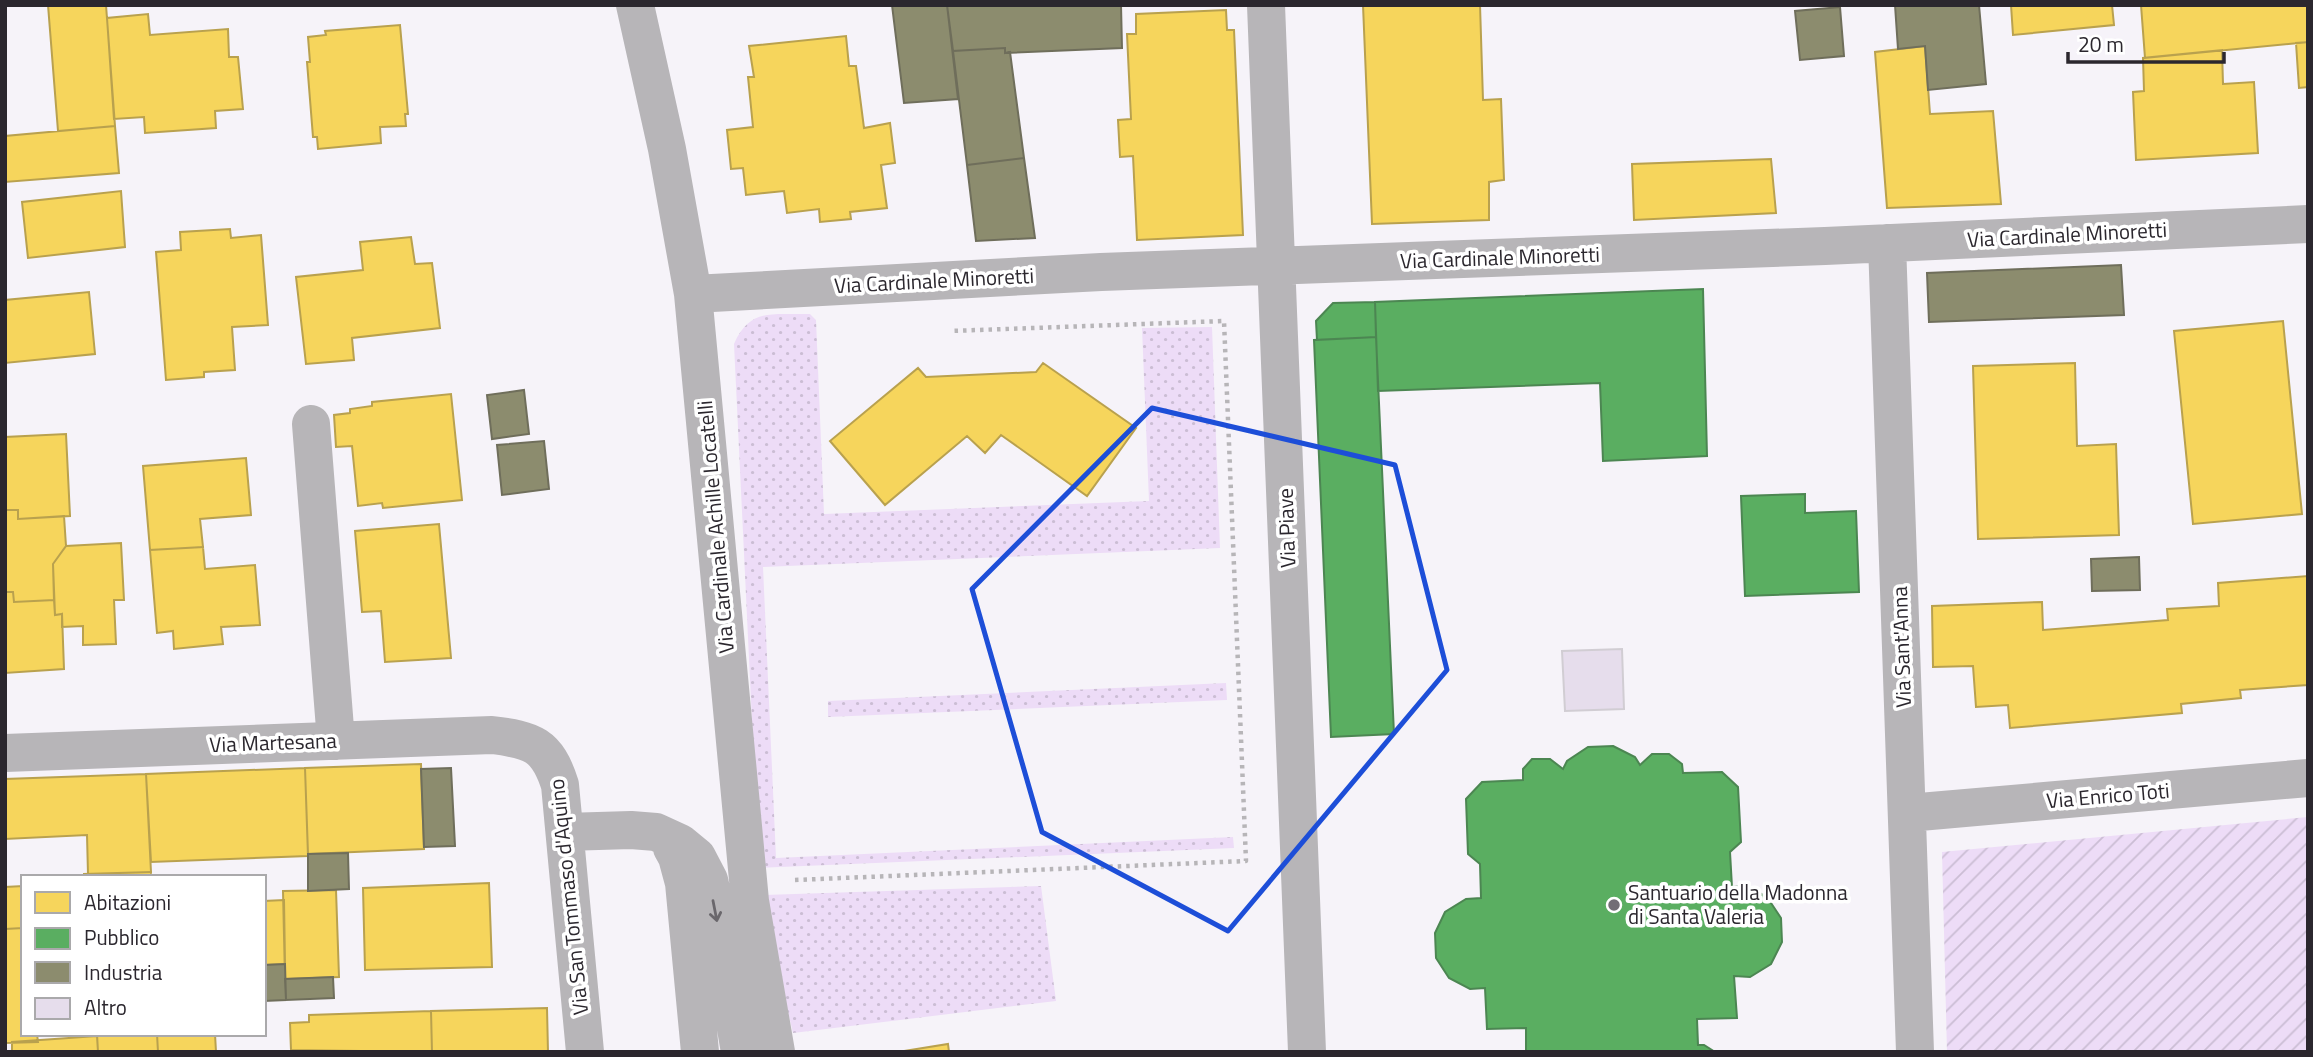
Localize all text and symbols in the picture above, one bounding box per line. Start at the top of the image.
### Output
scale bar [2068,21,2224,65]
text: 20 m [2078,28,2124,60]
street label: Via Cardinale Minoretti [1966,213,2168,255]
street label: Via Cardinale Minoretti [1399,238,1600,276]
street label: Via Cardinale Minoretti [833,259,1035,301]
street label: Via Cardinale Achille Locatelli [688,399,742,655]
street label: Via Piave [1269,488,1303,569]
street label: Via Sant'Anna [1883,585,1919,708]
street label: Via Martesana [209,724,338,760]
street label: Via Enrico Toti [2045,774,2171,816]
street label: Via San Tommaso d'Aquino [540,777,596,1017]
legend [21,875,266,1036]
place label: Santuario della Madonna di Santa Valeria [1628,876,1848,932]
text: Abitazioni [84,886,171,918]
marker: Santuario della Madonna di Santa Valeria [1606,897,1622,913]
one-way arrow [709,899,723,922]
text: Pubblico [84,921,159,953]
text: Industria [84,956,163,988]
text: Altro [84,991,127,1023]

